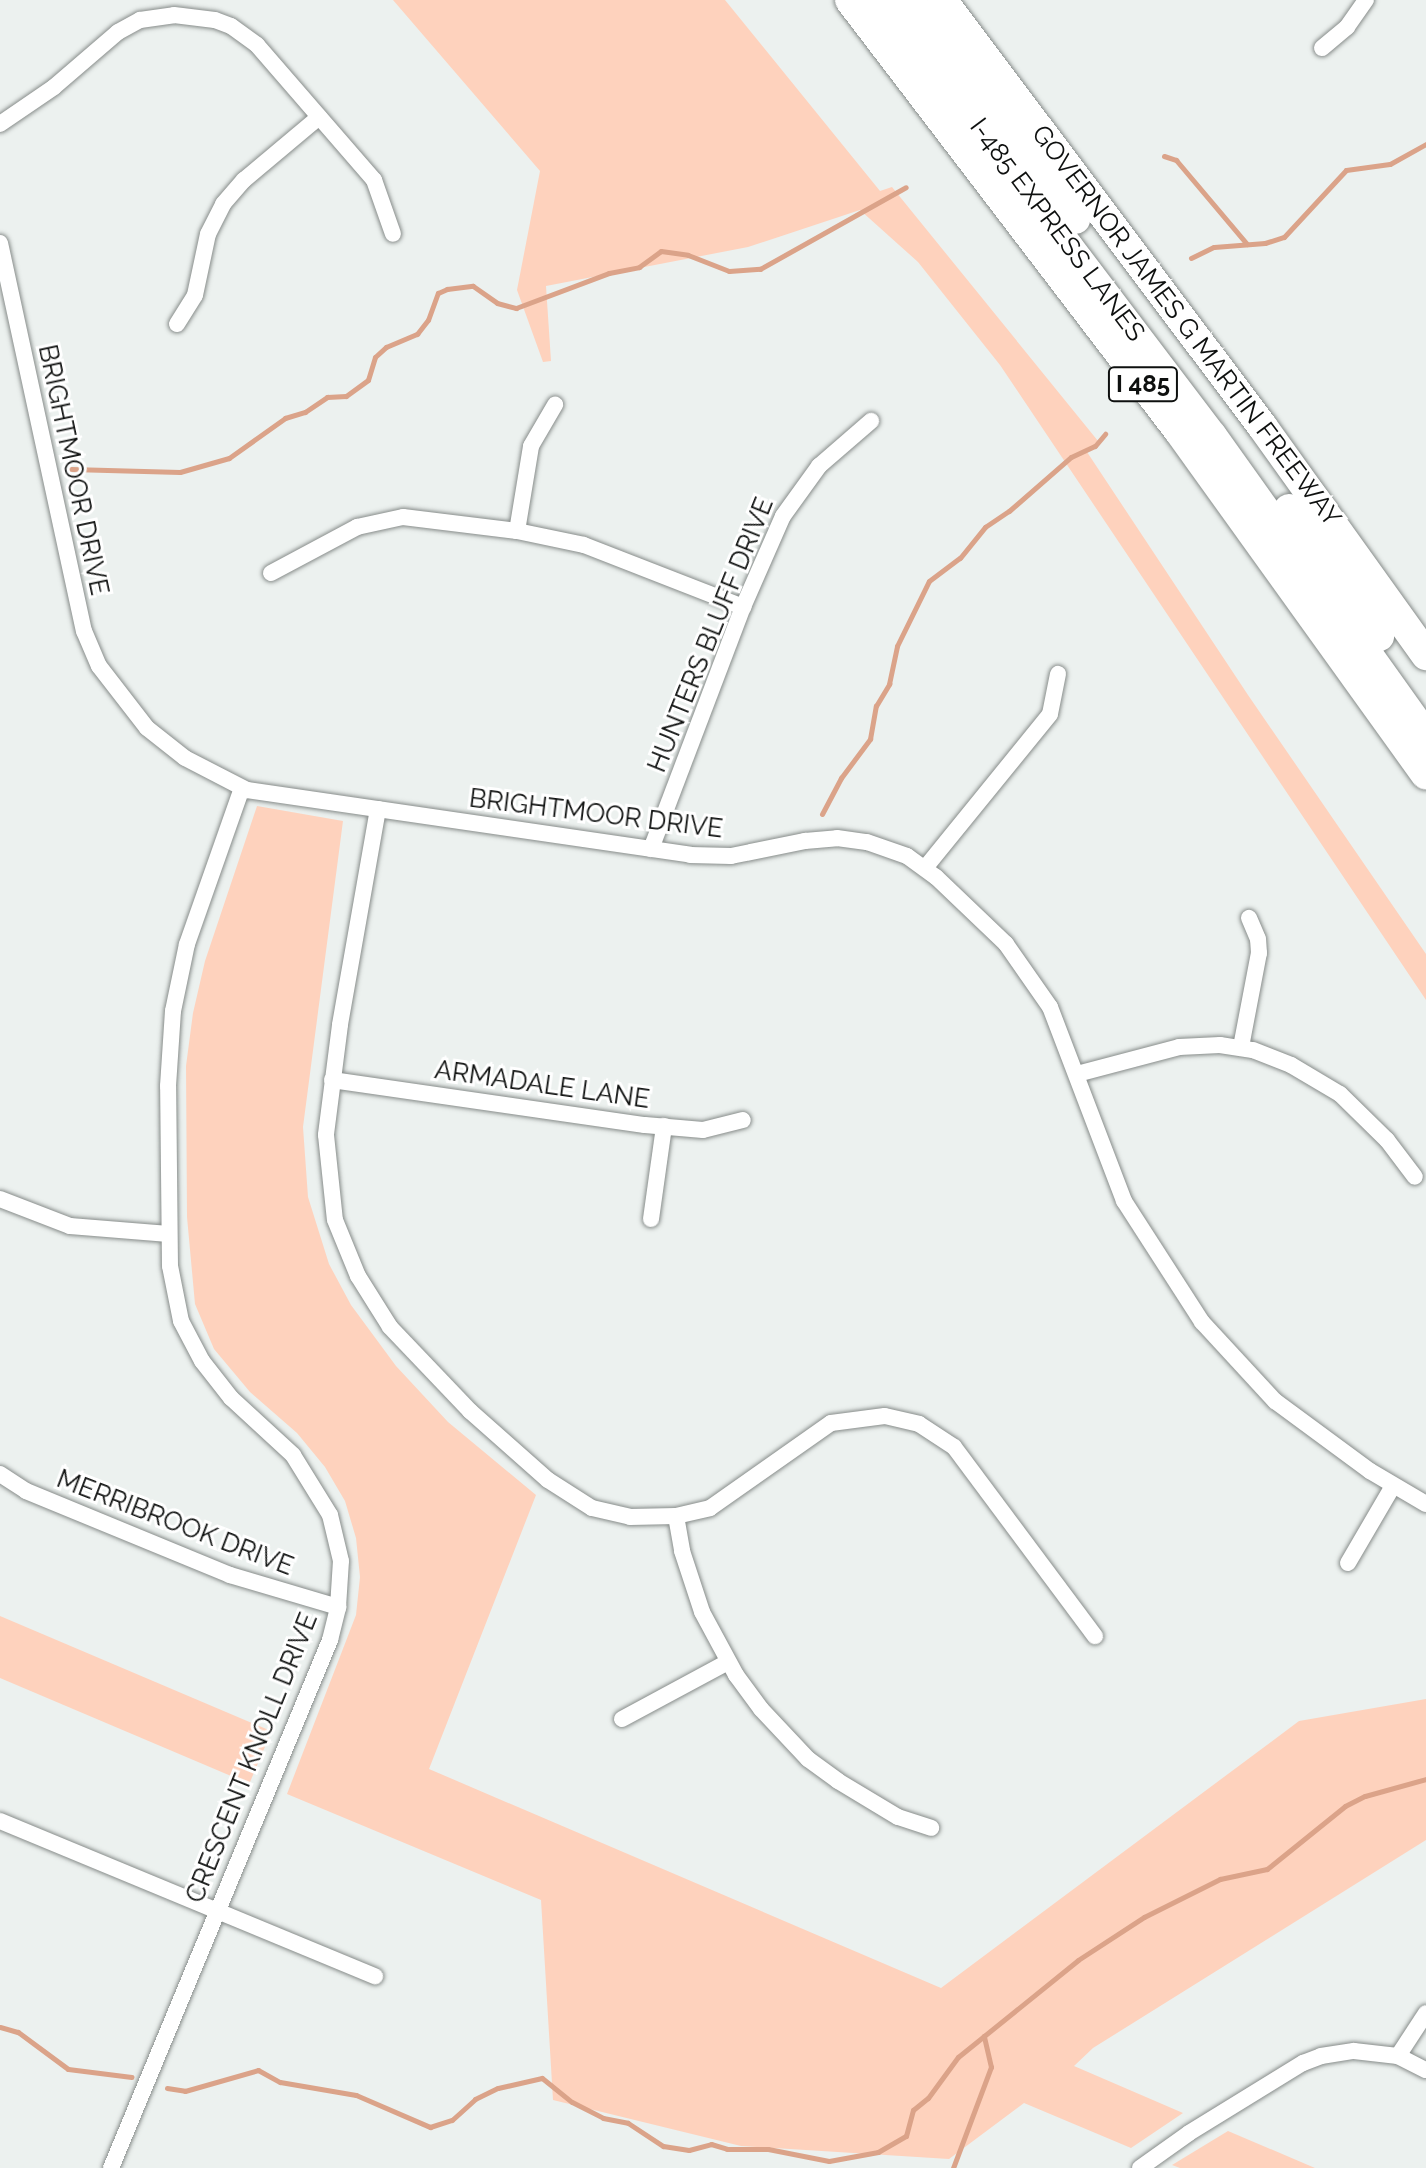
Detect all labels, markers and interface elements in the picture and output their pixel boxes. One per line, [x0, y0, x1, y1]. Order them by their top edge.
street label: I-485 EXPRESS LANES [963, 112, 1151, 348]
street label: GOVERNOR JAMES G MARTIN FREEWAY [1025, 119, 1347, 533]
street label: BRIGHTMOOR DRIVE [31, 342, 115, 598]
road number: I 485 [1107, 364, 1179, 404]
street label: HUNTERS BLUFF DRIVE [641, 493, 781, 777]
street label: BRIGHTMOOR DRIVE [467, 783, 725, 845]
street label: ARMADALE LANE [433, 1054, 651, 1116]
street label: MERRIBROOK DRIVE [52, 1463, 298, 1583]
street label: CRESCENT KNOLL DRIVE [179, 1608, 325, 1908]

